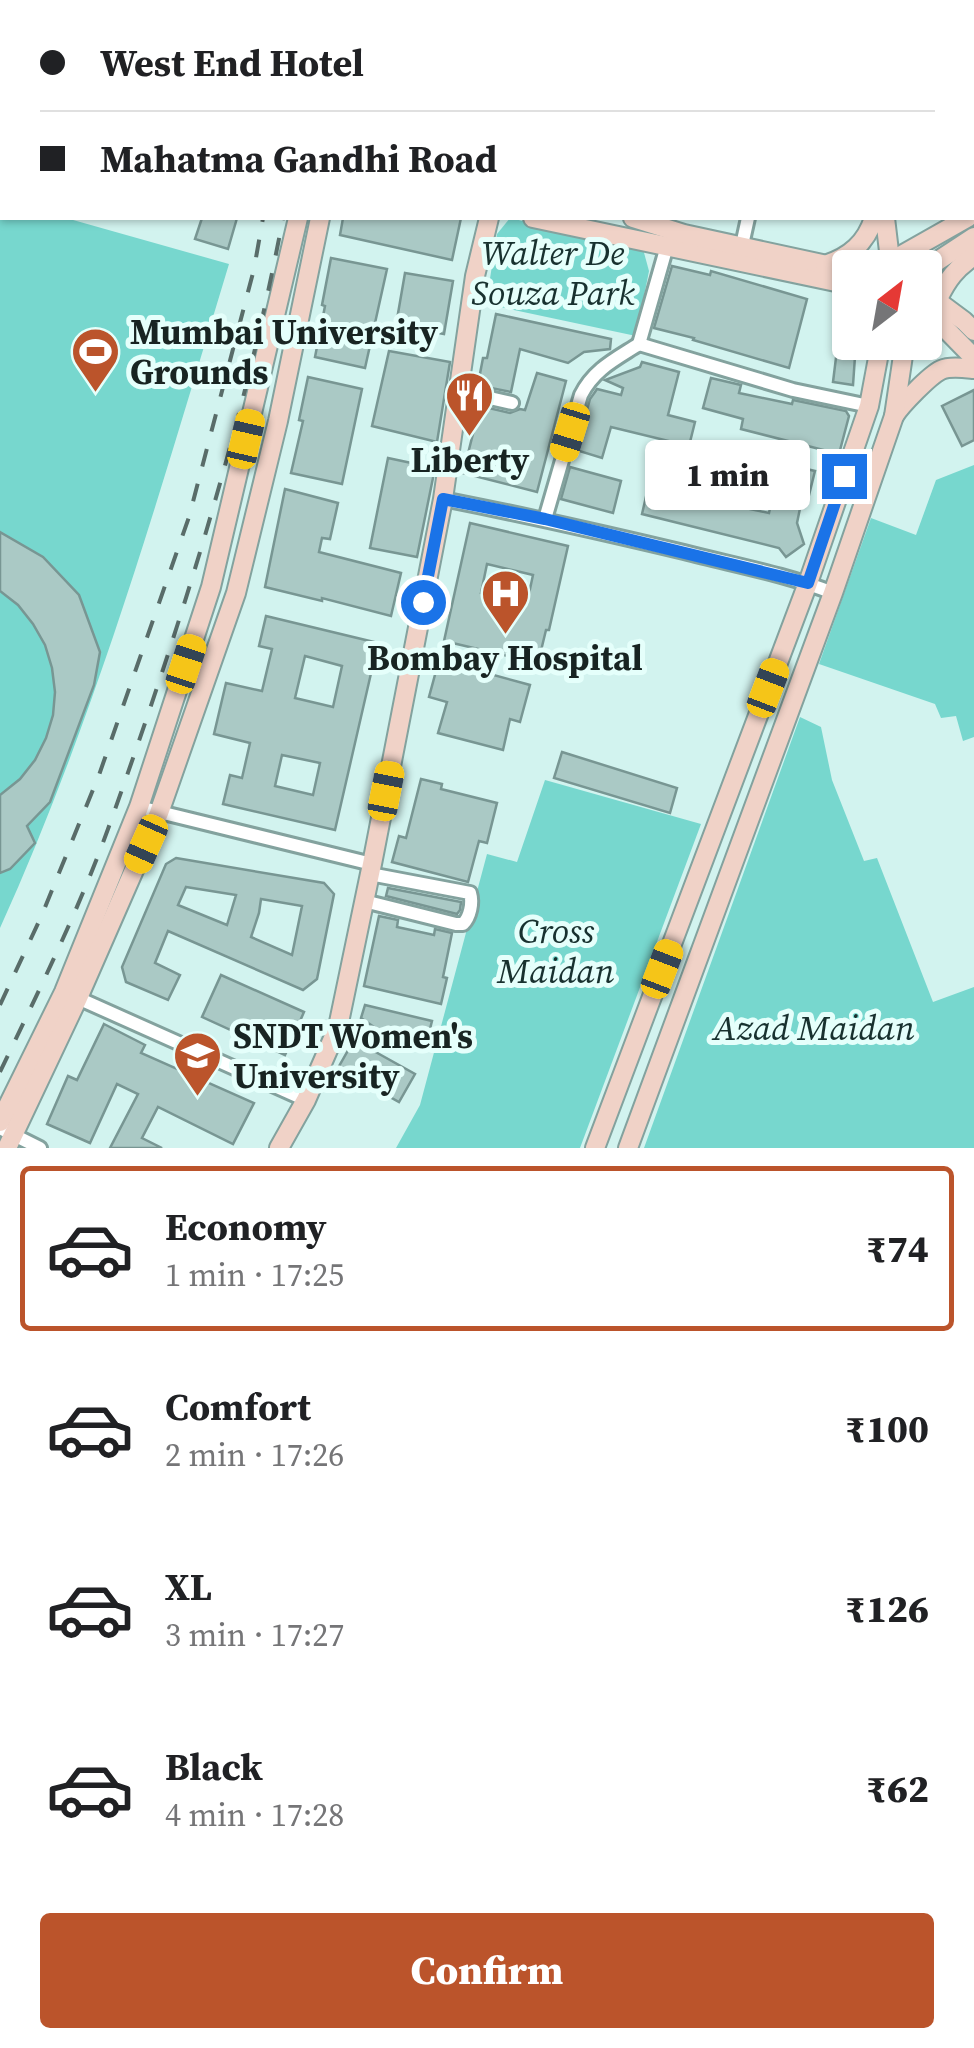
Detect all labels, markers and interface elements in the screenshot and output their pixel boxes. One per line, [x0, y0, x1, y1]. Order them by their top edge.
text: West End Hotel [100, 37, 364, 89]
text: Mahatma Gandhi Road [100, 133, 497, 185]
park label: Walter De Souza Park [471, 229, 635, 317]
north arrow [832, 250, 942, 360]
map controls [832, 250, 942, 360]
place label: Mumbai University Grounds [130, 308, 438, 396]
sports icon: Mumbai University Grounds [69, 326, 121, 394]
restaurant icon: Liberty [444, 370, 496, 438]
car [547, 399, 593, 465]
car [225, 406, 267, 472]
place label: Liberty [410, 436, 530, 484]
callout: 1 min [644, 441, 809, 511]
text: 1 min [686, 453, 769, 497]
route end [822, 454, 867, 499]
hospital icon: Bombay Hospital [479, 568, 531, 636]
route start [401, 580, 446, 625]
car [162, 631, 210, 697]
place label: Bombay Hospital [367, 634, 643, 682]
car [743, 655, 793, 721]
car [366, 759, 406, 823]
car [120, 810, 172, 878]
park label: Cross Maidan [496, 907, 615, 995]
car [637, 936, 687, 1002]
park label: Azad Maidan [711, 1004, 915, 1052]
place label: SNDT Women's University [233, 1012, 473, 1100]
school or university icon: SNDT Women's University [172, 1030, 224, 1098]
text: Economy [165, 1201, 327, 1253]
icon: car [45, 1204, 135, 1294]
text: ₹74 [866, 1223, 929, 1275]
text: 1 min · 17:25 [165, 1253, 344, 1297]
text: Comfort [165, 1381, 311, 1433]
icon: car [45, 1384, 135, 1474]
text: ₹100 [845, 1403, 929, 1455]
text: 2 min · 17:26 [165, 1433, 344, 1477]
text: XL [165, 1561, 212, 1613]
icon: car [45, 1564, 135, 1654]
text: ₹126 [845, 1583, 929, 1635]
text: 3 min · 17:27 [165, 1613, 344, 1657]
text: Black [165, 1741, 263, 1793]
icon: car [45, 1744, 135, 1834]
text: ₹62 [866, 1763, 929, 1815]
text: 4 min · 17:28 [165, 1793, 344, 1837]
button: Confirm [40, 1913, 934, 2028]

